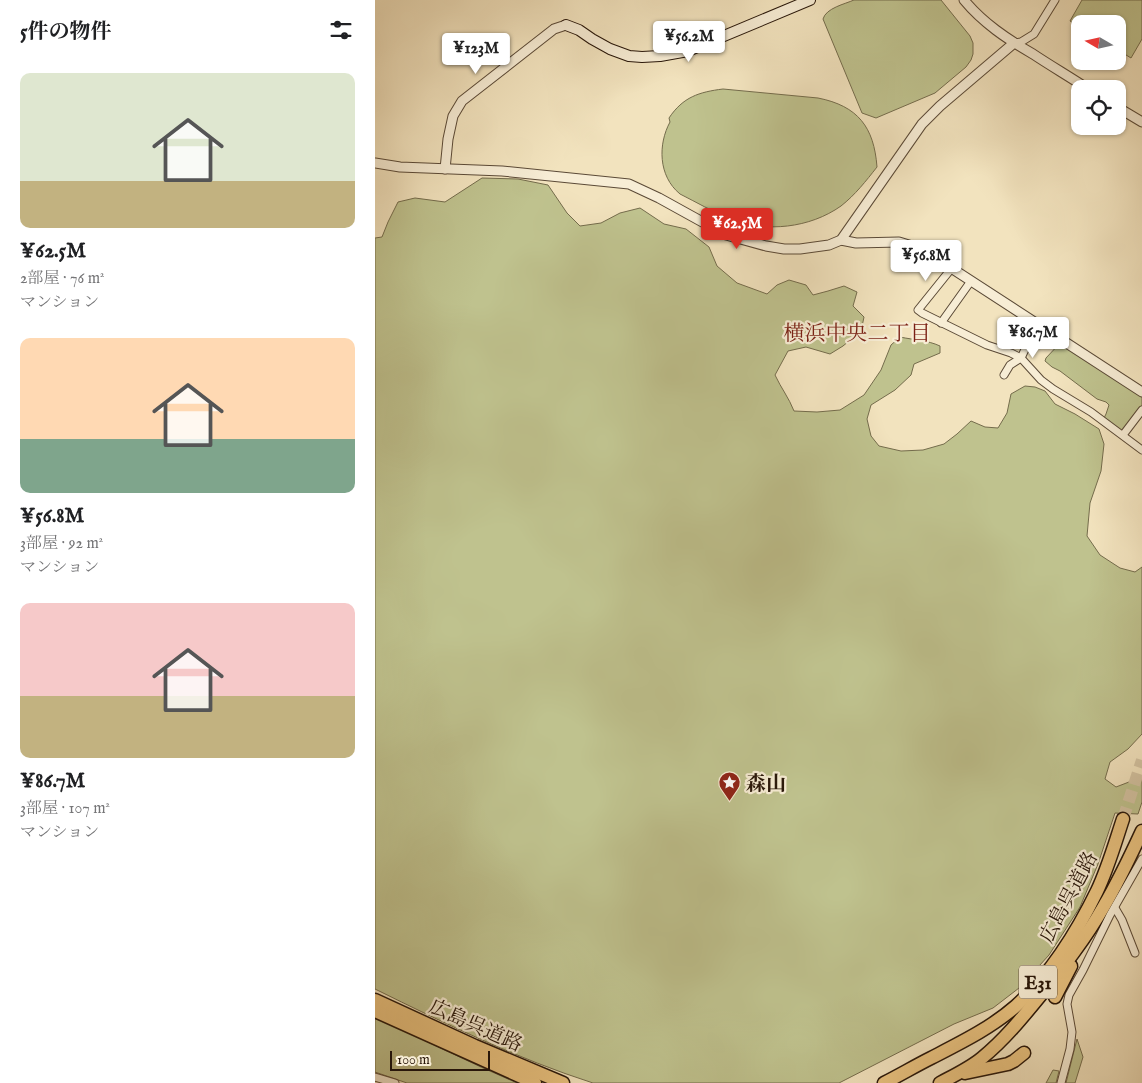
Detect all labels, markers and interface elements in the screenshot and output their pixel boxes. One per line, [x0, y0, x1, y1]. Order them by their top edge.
north arrow [1071, 15, 1126, 70]
map controls [1071, 15, 1126, 135]
icon: filters [327, 16, 355, 44]
text: 5件の物件 [20, 19, 112, 46]
pin: ¥56.2M [648, 20, 730, 63]
text: ¥56.2M [664, 27, 714, 47]
pin: ¥123M [441, 32, 511, 75]
text: ¥123M [453, 39, 499, 59]
button: locate [1071, 80, 1126, 135]
icon: home [143, 105, 233, 195]
pin: ¥62.5M [696, 208, 778, 250]
text: ¥62.5M [712, 214, 762, 234]
text: ¥62.5M [20, 238, 86, 265]
pin: ¥56.8M [885, 240, 967, 282]
text: ¥56.8M [902, 246, 950, 266]
text: 2部屋 · 76 m² [20, 269, 105, 289]
text: マンション [20, 293, 99, 313]
pin: ¥86.7M [992, 316, 1074, 359]
district label: 横浜中央二丁目 [784, 321, 931, 348]
text: ¥86.7M [1008, 323, 1058, 343]
icon: home [143, 370, 233, 460]
text: ¥56.8M [20, 503, 84, 530]
text: 3部屋 · 92 m² [20, 534, 103, 554]
text: マンション [20, 558, 99, 578]
icon: home [143, 635, 233, 725]
text: ¥86.7M [20, 768, 85, 795]
place icon: 森山 [718, 771, 742, 802]
place label: 森山 [746, 772, 786, 797]
text: 3部屋 · 107 m² [20, 799, 110, 819]
text: マンション [20, 823, 99, 843]
street label: 広島呉道路 [1035, 848, 1104, 948]
road number: E31 [1019, 966, 1057, 999]
street label: 広島呉道路 [425, 995, 526, 1058]
scale bar [390, 1048, 490, 1071]
text: 100 m [397, 1051, 430, 1069]

